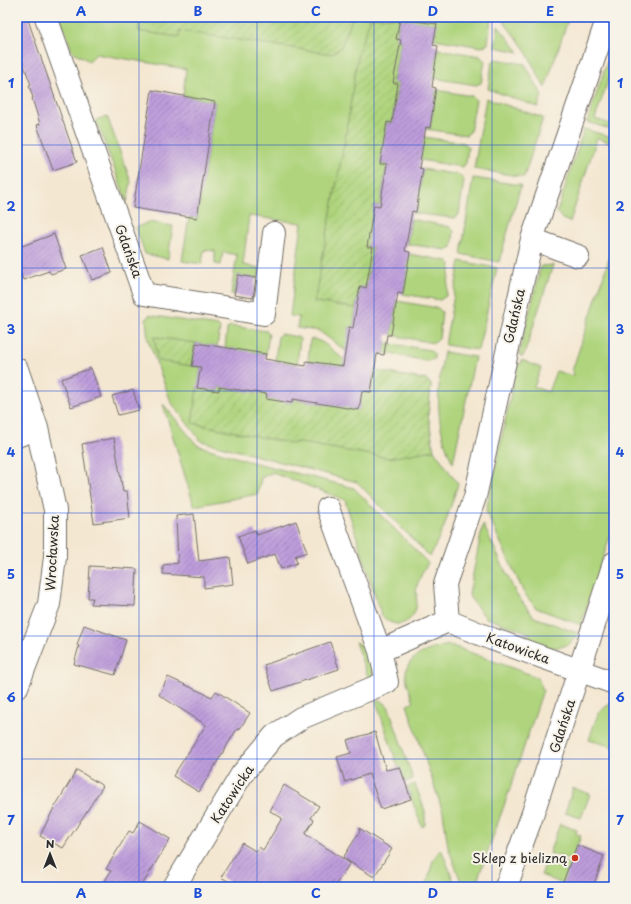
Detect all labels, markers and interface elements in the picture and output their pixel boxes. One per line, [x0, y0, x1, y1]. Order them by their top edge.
text: A [76, 1, 86, 20]
text: B [194, 1, 203, 20]
text: C [311, 1, 321, 20]
text: D [428, 1, 438, 20]
text: E [546, 1, 554, 20]
text: 1 [8, 73, 14, 92]
text: 1 [617, 73, 623, 92]
text: 2 [6, 196, 16, 215]
text: 2 [615, 196, 625, 215]
street label: Gdańska [111, 221, 148, 281]
street label: Gdańska [498, 286, 529, 345]
text: 3 [7, 319, 16, 338]
text: 3 [616, 319, 625, 338]
text: 4 [7, 442, 16, 461]
text: 4 [616, 442, 625, 461]
street label: Wrocławska [40, 514, 63, 591]
text: 5 [7, 564, 15, 583]
text: 5 [616, 564, 624, 583]
street label: Katowicka [484, 627, 553, 668]
text: 6 [6, 687, 16, 706]
text: 6 [615, 687, 625, 706]
street label: Gdańska [544, 695, 579, 755]
street label: Katowicka [206, 760, 258, 827]
text: 7 [7, 810, 15, 829]
text: 7 [616, 810, 624, 829]
north arrow [30, 834, 70, 874]
text: N [46, 835, 55, 852]
place label: Sklep z bielizną [472, 848, 568, 867]
marker: Sklep z bielizną [570, 853, 580, 863]
text: A [76, 883, 86, 902]
text: B [194, 883, 203, 902]
text: C [311, 883, 321, 902]
text: D [428, 883, 438, 902]
text: E [546, 883, 554, 902]

